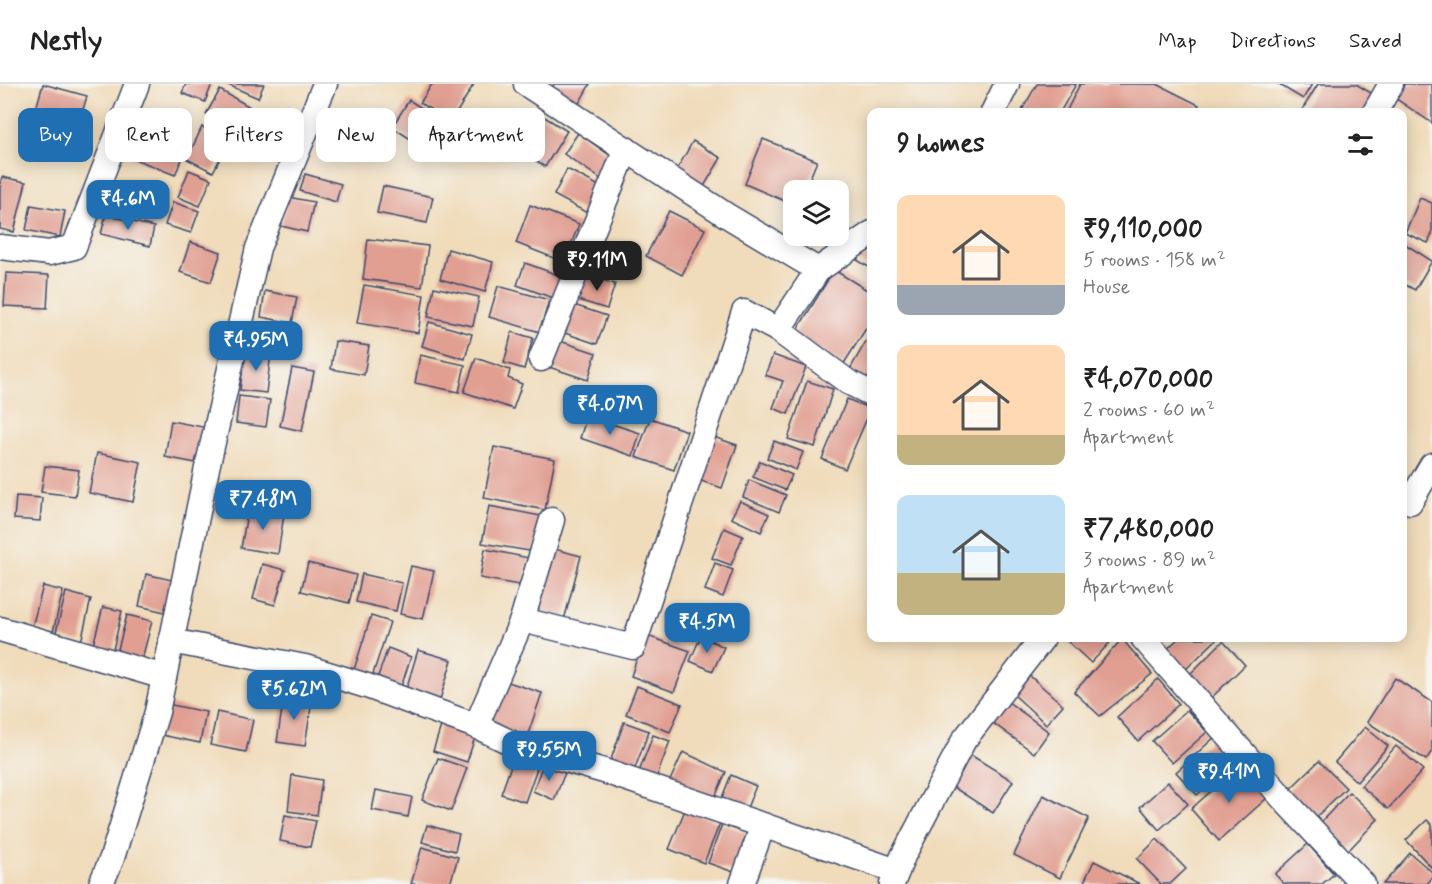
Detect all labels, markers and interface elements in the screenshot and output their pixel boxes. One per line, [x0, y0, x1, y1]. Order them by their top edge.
text: Nestly [30, 23, 102, 60]
text: Map [1158, 27, 1197, 55]
text: Directions [1230, 27, 1316, 55]
text: Saved [1349, 27, 1402, 55]
chip: Buy [18, 108, 93, 162]
chip: Rent [105, 108, 192, 162]
chip: Filters [204, 108, 304, 162]
chip: New [316, 108, 396, 162]
chip: Apartment [408, 108, 545, 162]
text: 9 homes [897, 127, 985, 161]
icon: filters [1344, 128, 1377, 161]
pin: ₹4.6M [86, 180, 170, 231]
map controls [783, 180, 849, 246]
button: layers [783, 180, 849, 246]
text: ₹4.6M [100, 186, 156, 213]
text: ₹9,110,000 [1083, 213, 1203, 247]
icon: home [945, 219, 1017, 291]
pin: ₹9.11M [548, 241, 646, 292]
text: ₹9.11M [567, 247, 627, 274]
text: 5 rooms · 158 m² [1083, 247, 1226, 274]
text: House [1083, 274, 1130, 301]
pin: ₹4.95M [207, 321, 305, 372]
text: ₹4.95M [223, 327, 289, 354]
text: ₹4,070,000 [1083, 363, 1213, 397]
icon: home [945, 369, 1017, 441]
pin: ₹4.07M [561, 385, 659, 436]
text: ₹4.07M [577, 391, 643, 418]
text: 2 rooms · 60 m² [1083, 397, 1215, 424]
text: Apartment [1083, 424, 1174, 451]
pin: ₹7.48M [214, 480, 312, 531]
text: ₹7.48M [229, 486, 297, 513]
text: ₹7,480,000 [1083, 513, 1214, 547]
icon: home [945, 519, 1017, 591]
text: 3 rooms · 89 m² [1083, 547, 1216, 574]
text: Apartment [1083, 574, 1174, 601]
pin: ₹4.5M [665, 603, 749, 654]
text: ₹4.5M [679, 609, 735, 636]
pin: ₹5.62M [245, 670, 343, 721]
text: ₹5.62M [261, 676, 327, 703]
pin: ₹9.55M [500, 731, 598, 782]
text: ₹9.55M [516, 737, 582, 764]
pin: ₹9.41M [1180, 753, 1278, 804]
text: ₹9.41M [1197, 759, 1261, 786]

